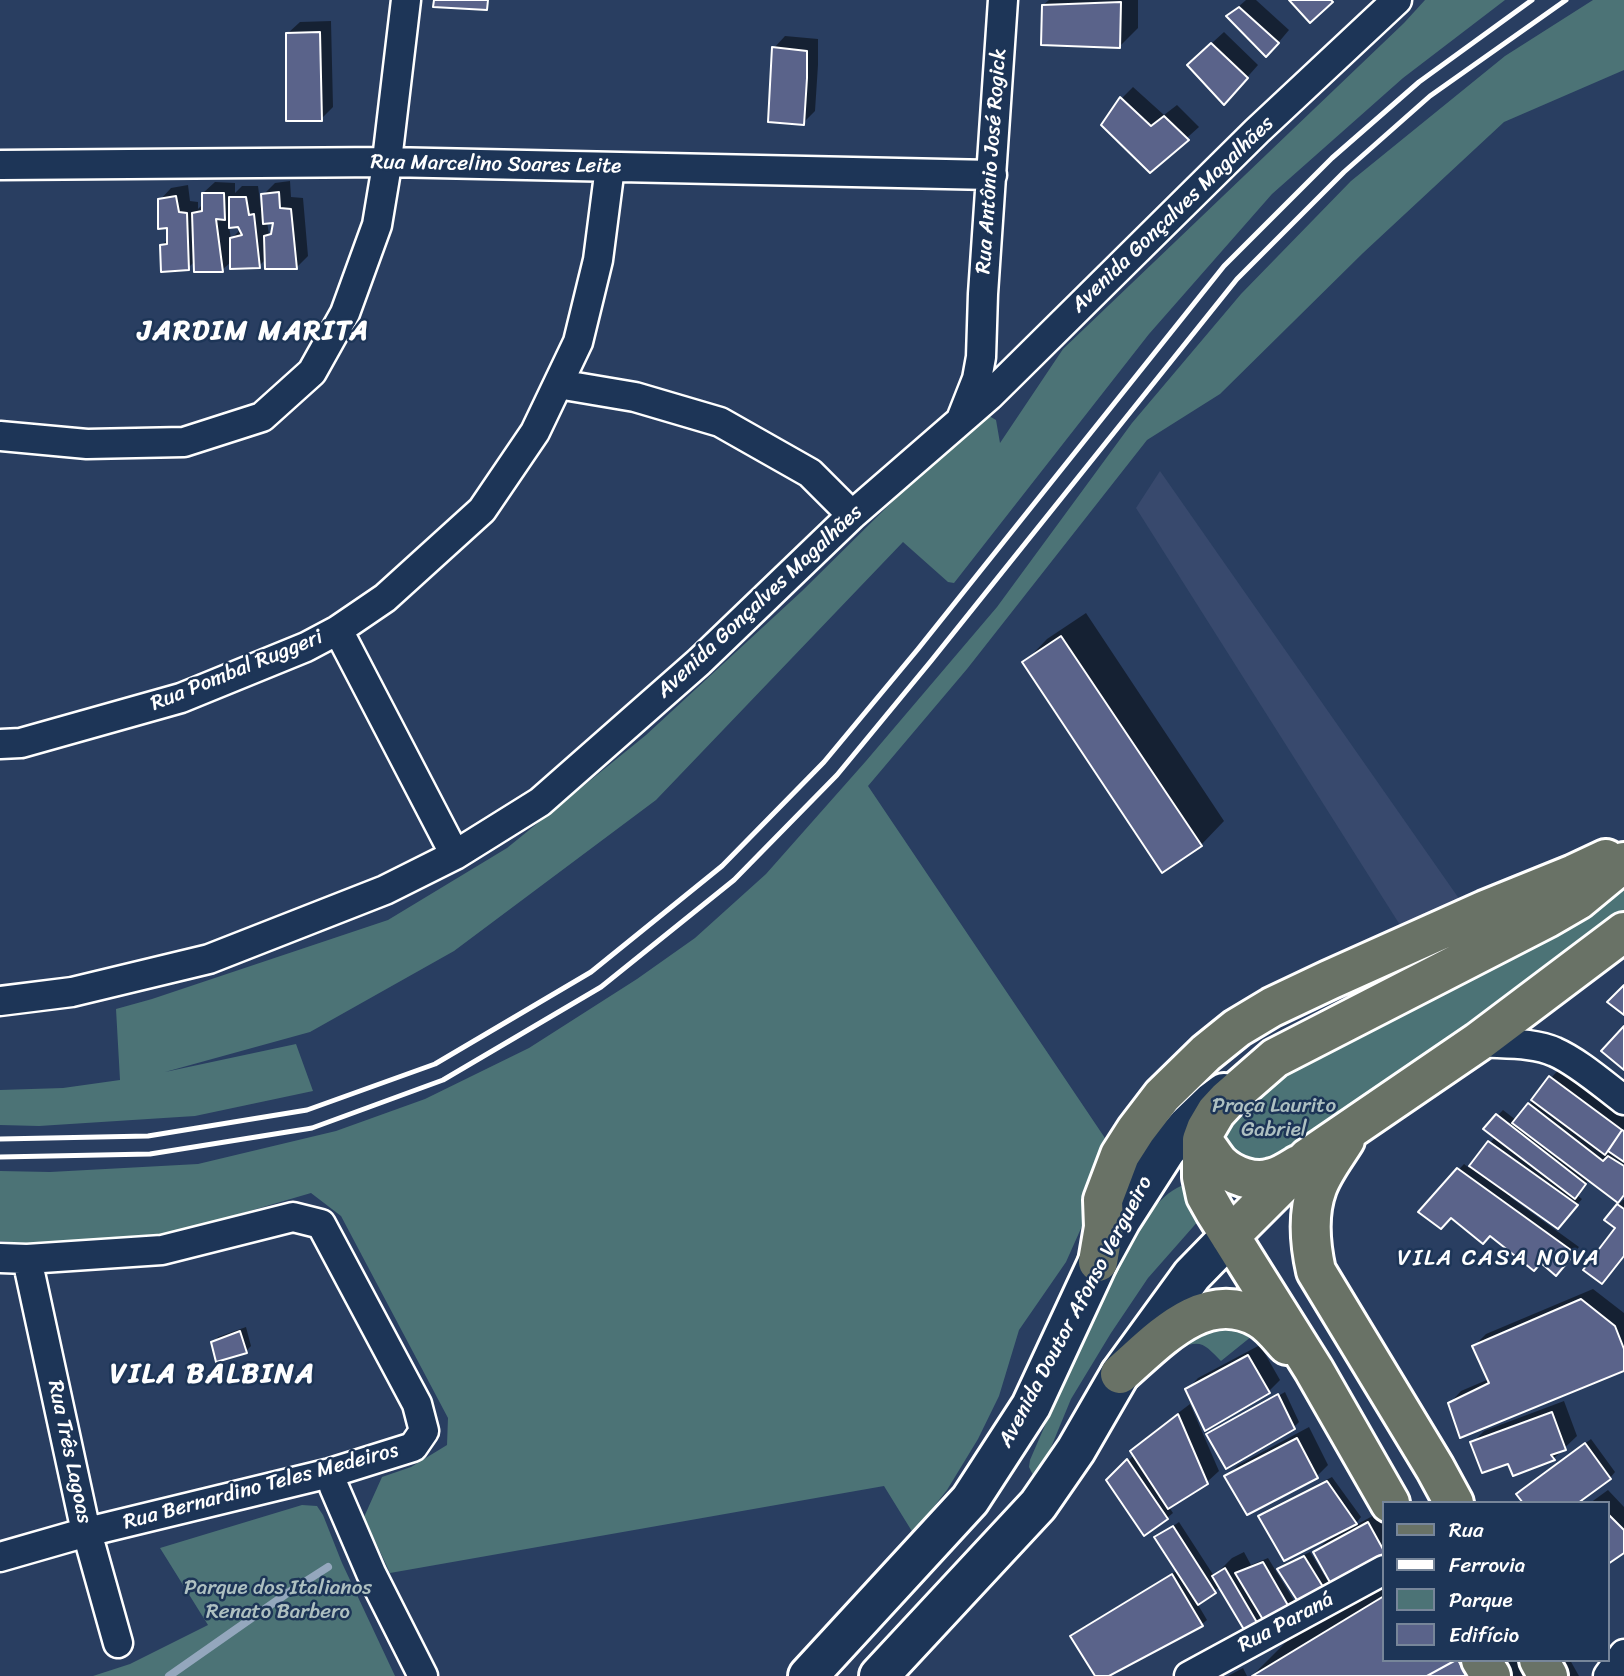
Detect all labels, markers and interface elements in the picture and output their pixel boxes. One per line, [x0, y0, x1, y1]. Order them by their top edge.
street label: Rua Antônio José Rogick [972, 47, 1012, 275]
street label: Avenida Gonçalves Magalhães [1067, 112, 1279, 318]
street label: Rua Marcelino Soares Leite [370, 150, 622, 180]
district label: JARDIM MARITA [143, 315, 365, 349]
street label: Avenida Gonçalves Magalhães [652, 500, 868, 704]
street label: Rua Pombal Ruggeri [147, 625, 327, 717]
park label: Praça Laurito Gabriel [1212, 1094, 1336, 1144]
street label: Avenida Doutor Afonso Vergueiro [994, 1172, 1158, 1452]
district label: VILA CASA NOVA [1397, 1245, 1601, 1273]
district label: VILA BALBINA [113, 1358, 313, 1392]
street label: Rua Três Lagoas [41, 1378, 97, 1526]
street label: Rua Bernardino Teles Medeiros [121, 1438, 401, 1536]
legend [1382, 1501, 1610, 1662]
text: Rua [1449, 1511, 1484, 1549]
text: Ferrovia [1449, 1546, 1525, 1584]
park label: Parque dos Italianos Renato Barbero [184, 1576, 372, 1626]
text: Parque [1449, 1581, 1513, 1619]
street label: Rua Paraná [1234, 1587, 1338, 1659]
text: Edifício [1449, 1616, 1519, 1654]

